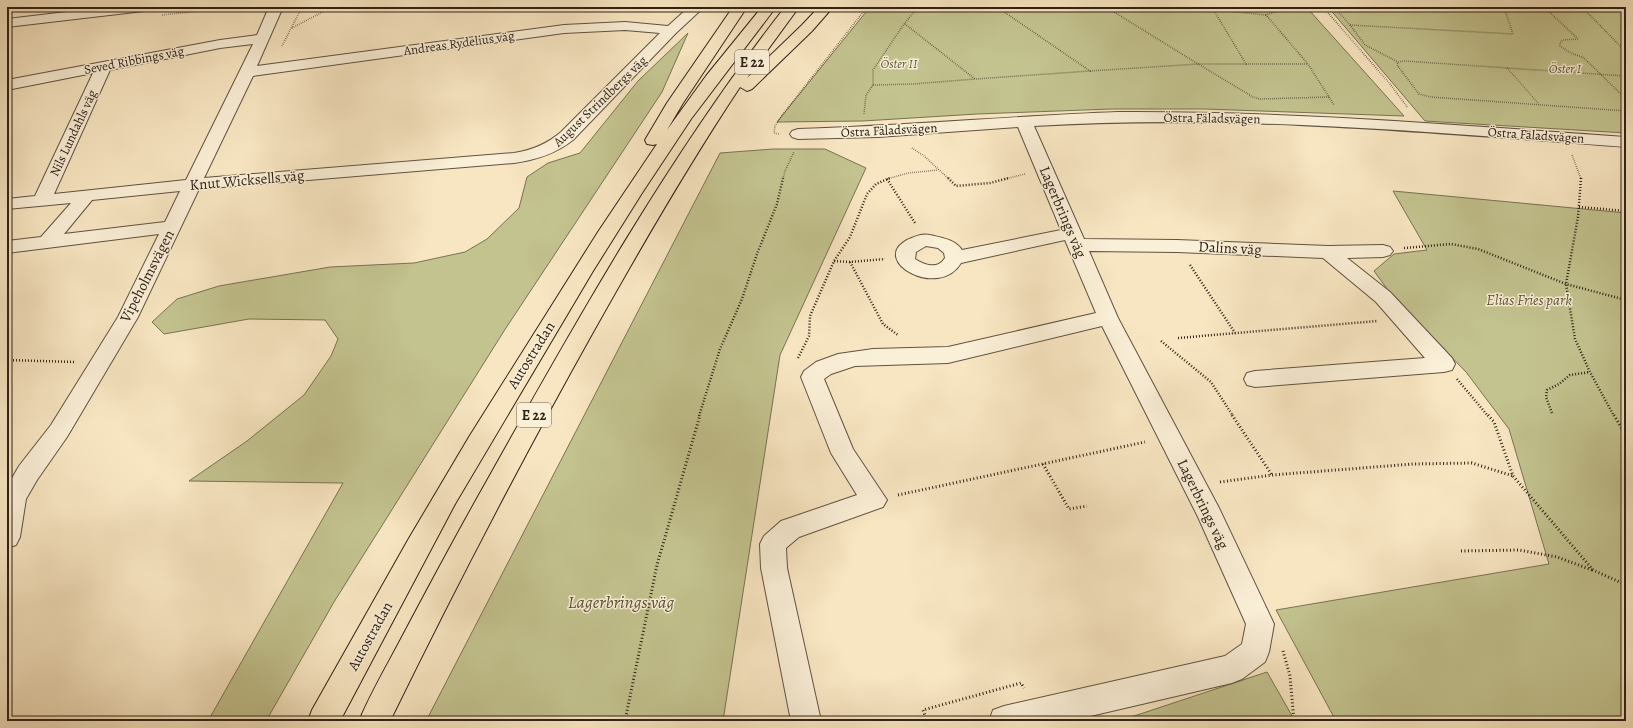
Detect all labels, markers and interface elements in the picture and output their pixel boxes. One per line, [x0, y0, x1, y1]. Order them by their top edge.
street label: Andreas Rydelius väg [401, 27, 516, 59]
street label: Seved Ribbings väg [83, 42, 186, 78]
road number: E 22 [735, 50, 769, 74]
street label: August Strindbergs väg [549, 52, 651, 151]
park label: Öster II [881, 55, 918, 72]
park label: Öster I [1549, 60, 1582, 77]
street label: Nils Lundahls väg [45, 87, 101, 179]
street label: Östra Fäladsvägen [1164, 109, 1260, 127]
street label: Östra Fäladsvägen [840, 119, 938, 141]
street label: Östra Fäladsvägen [1487, 123, 1585, 147]
street label: Lagerbrings väg [1035, 163, 1092, 261]
street label: Knut Wicksells väg [189, 165, 306, 195]
street label: Vipeholmsvägen [115, 226, 179, 326]
street label: Dalins väg [1198, 236, 1263, 260]
park label: Elias Fries park [1486, 290, 1572, 310]
street label: Autostradan [502, 318, 560, 393]
road number: E 22 [517, 403, 551, 427]
street label: Lagerbrings väg [1173, 456, 1234, 553]
park label: Lagerbrings väg [568, 590, 674, 614]
street label: Autostradan [342, 598, 397, 675]

